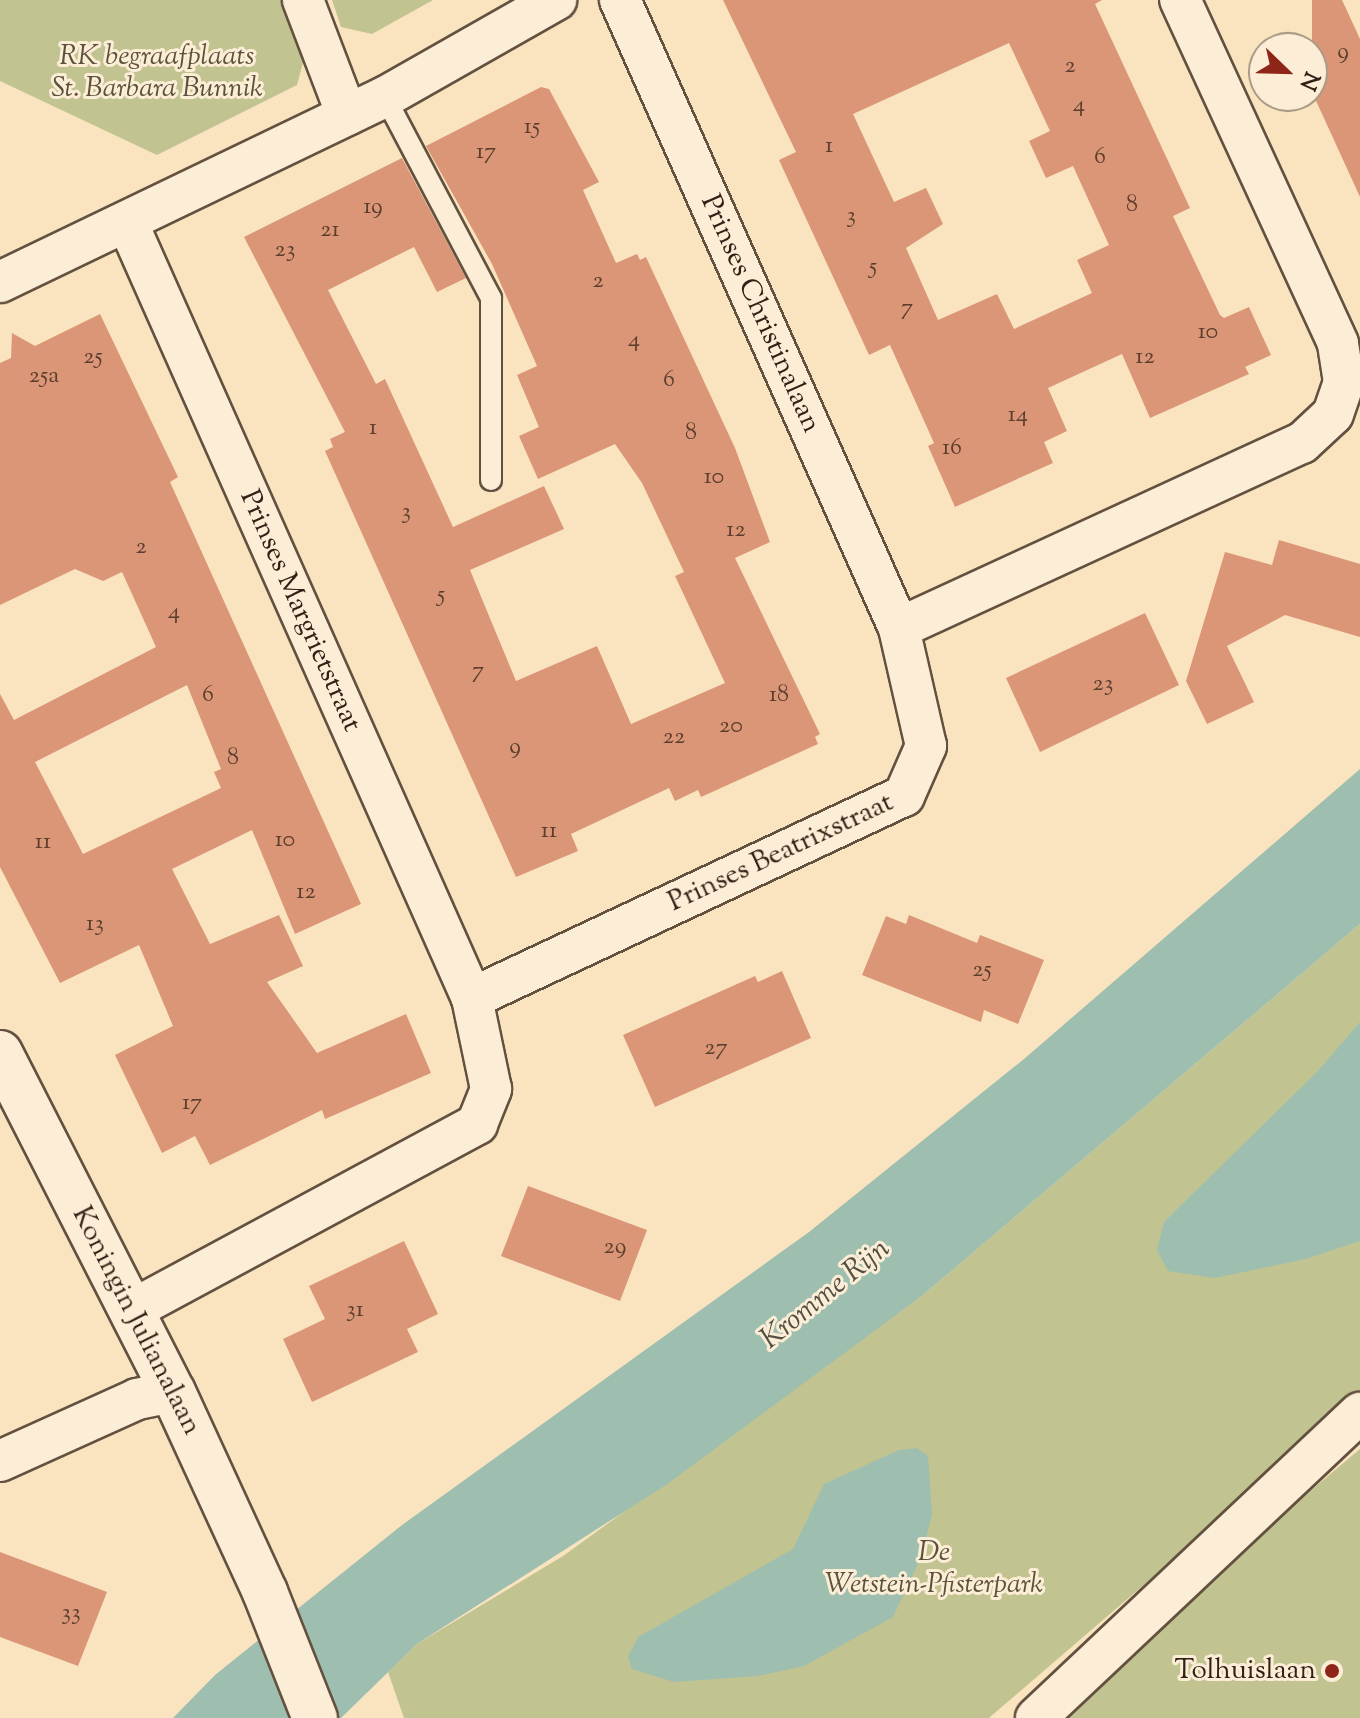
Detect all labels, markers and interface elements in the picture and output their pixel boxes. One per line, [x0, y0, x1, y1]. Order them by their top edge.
north arrow [1248, 32, 1328, 112]
house number: 9 [1337, 39, 1349, 67]
park label: RK begraafplaats St. Barbara Bunnik [51, 40, 263, 106]
house number: 2 [1064, 53, 1076, 81]
text: N [1290, 66, 1326, 95]
house number: 4 [1073, 92, 1085, 120]
house number: 15 [524, 114, 540, 142]
house number: 1 [825, 133, 833, 161]
house number: 17 [476, 139, 496, 167]
house number: 6 [1094, 144, 1106, 172]
street label: Prinses Christinalaan [692, 190, 828, 438]
house number: 8 [1126, 192, 1138, 220]
house number: 19 [363, 194, 383, 222]
house number: 3 [846, 203, 856, 231]
house number: 21 [320, 217, 340, 245]
house number: 23 [275, 237, 295, 265]
house number: 5 [869, 254, 877, 282]
house number: 2 [592, 268, 604, 296]
house number: 7 [901, 295, 913, 323]
house number: 10 [1198, 319, 1218, 347]
house number: 4 [628, 327, 640, 355]
house number: 25 [83, 344, 103, 372]
house number: 12 [1135, 344, 1155, 372]
house number: 25a [29, 363, 59, 391]
house number: 6 [663, 367, 675, 395]
house number: 14 [1008, 402, 1028, 430]
house number: 1 [369, 415, 377, 443]
house number: 8 [685, 420, 697, 448]
house number: 16 [942, 435, 962, 463]
house number: 10 [704, 464, 724, 492]
street label: Prinses Margrietstraat [232, 485, 368, 737]
house number: 3 [401, 499, 411, 527]
house number: 12 [726, 517, 746, 545]
house number: 2 [135, 534, 147, 562]
house number: 5 [437, 582, 445, 610]
house number: 4 [168, 599, 180, 627]
house number: 7 [472, 658, 484, 686]
house number: 23 [1093, 671, 1113, 699]
house number: 6 [202, 682, 214, 710]
house number: 18 [769, 682, 789, 710]
house number: 20 [719, 713, 743, 741]
house number: 22 [663, 724, 685, 752]
house number: 9 [509, 734, 521, 762]
house number: 8 [227, 745, 239, 773]
street label: Prinses Beatrixstraat [663, 786, 899, 920]
house number: 11 [541, 818, 557, 846]
house number: 10 [275, 827, 295, 855]
house number: 11 [35, 829, 51, 857]
house number: 12 [296, 879, 316, 907]
house number: 13 [86, 911, 104, 939]
house number: 25 [972, 957, 992, 985]
house number: 27 [704, 1035, 728, 1063]
house number: 17 [182, 1090, 202, 1118]
street label: Koningin Julianalaan [64, 1201, 208, 1441]
water label: Kromme Rijn [754, 1232, 898, 1358]
house number: 29 [604, 1234, 626, 1262]
house number: 31 [346, 1297, 364, 1325]
park label: De Wetstein-Pfisterpark [825, 1536, 1043, 1602]
house number: 33 [61, 1600, 81, 1628]
place label: Tolhuislaan [1174, 1654, 1316, 1688]
marker: Tolhuislaan [1323, 1662, 1341, 1680]

